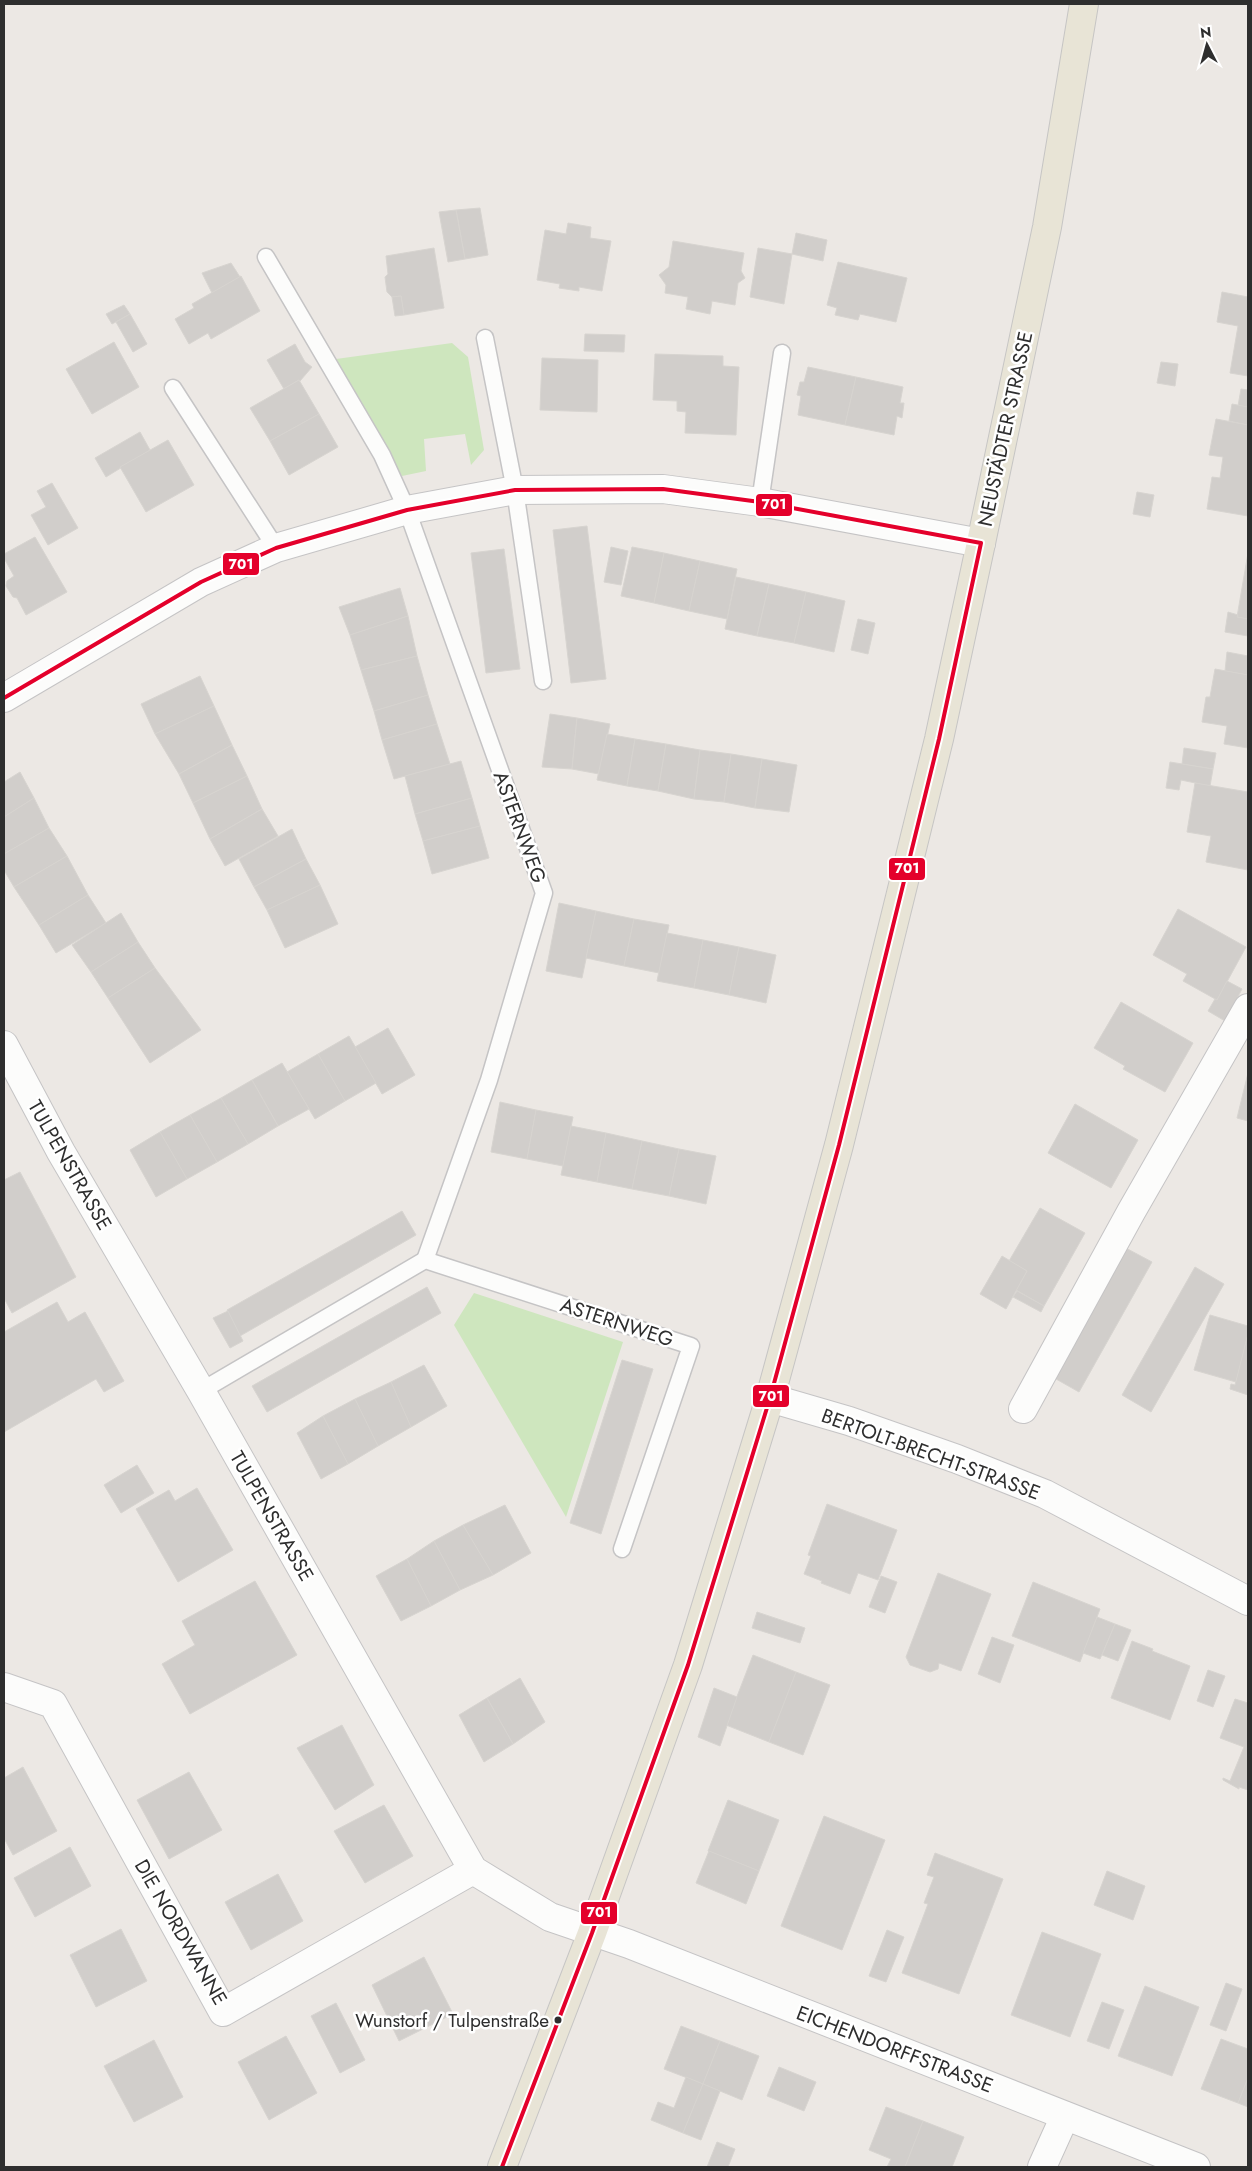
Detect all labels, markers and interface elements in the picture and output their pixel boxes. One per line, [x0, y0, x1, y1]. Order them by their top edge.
north arrow [1182, 20, 1232, 70]
text: N [1199, 22, 1212, 43]
street label: NEUSTÄDTER STRASSE [971, 329, 1040, 529]
line badge: 701 [755, 493, 793, 517]
text: 701 [762, 494, 786, 514]
line badge: 701 [222, 552, 260, 576]
text: 701 [229, 554, 253, 574]
street label: ASTERNWEG [486, 767, 553, 887]
line badge: 701 [888, 857, 926, 881]
text: 701 [895, 858, 919, 878]
street label: TULPENSTRASSE [21, 1095, 119, 1236]
street label: ASTERNWEG [557, 1291, 677, 1354]
line badge: 701 [752, 1384, 790, 1408]
text: 701 [759, 1386, 783, 1406]
street label: BERTOLT-BRECHT-STRASSE [817, 1401, 1044, 1508]
street label: TULPENSTRASSE [223, 1446, 321, 1587]
street label: DIE NORDWANNE [127, 1854, 234, 2011]
line badge: 701 [580, 1901, 618, 1925]
text: 701 [587, 1902, 611, 1922]
street label: EICHENDORFFSTRASSE [792, 1999, 997, 2100]
place label: Wunstorf / Tulpenstraße [355, 2007, 549, 2034]
marker: Wunstorf / Tulpenstraße [553, 2015, 563, 2025]

